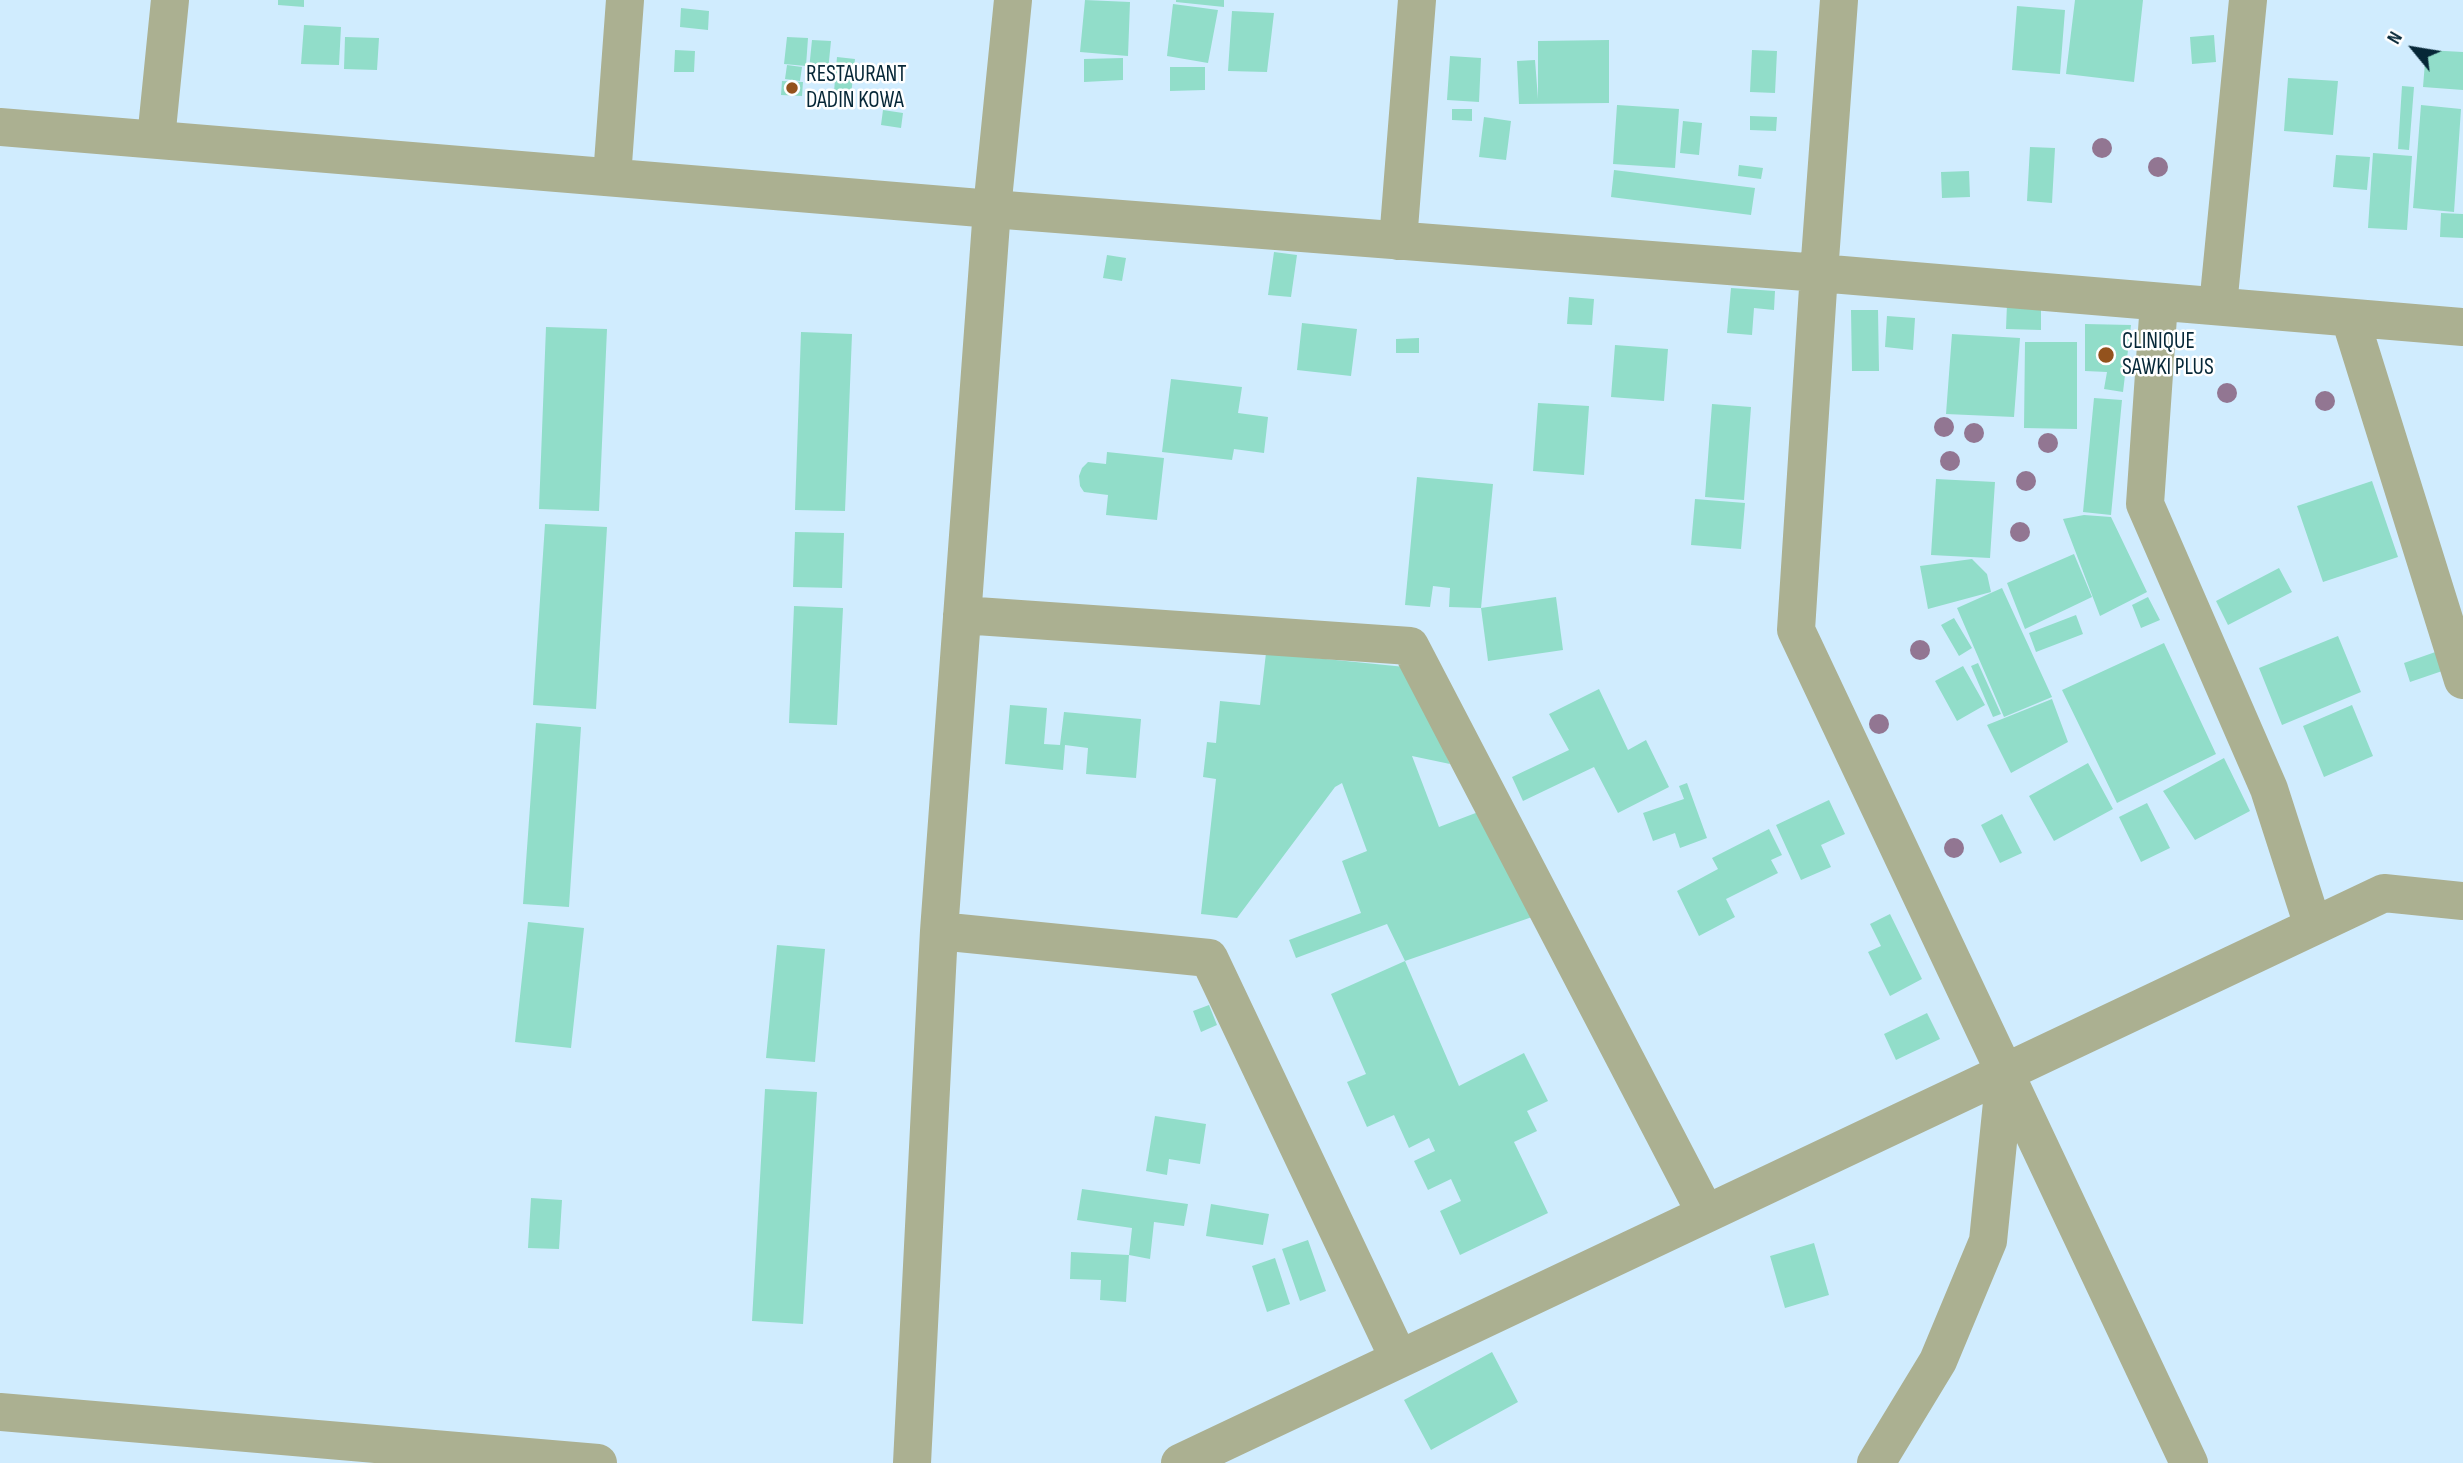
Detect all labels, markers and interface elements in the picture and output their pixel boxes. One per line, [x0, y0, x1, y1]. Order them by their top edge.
north arrow [2379, 14, 2449, 84]
text: N [2383, 28, 2408, 48]
place label: RESTAURANT DADIN KOWA [806, 61, 907, 115]
marker: RESTAURANT DADIN KOWA [784, 80, 800, 96]
place label: CLINIQUE SAWKI PLUS [2122, 328, 2214, 382]
marker: CLINIQUE SAWKI PLUS [2096, 345, 2116, 365]

